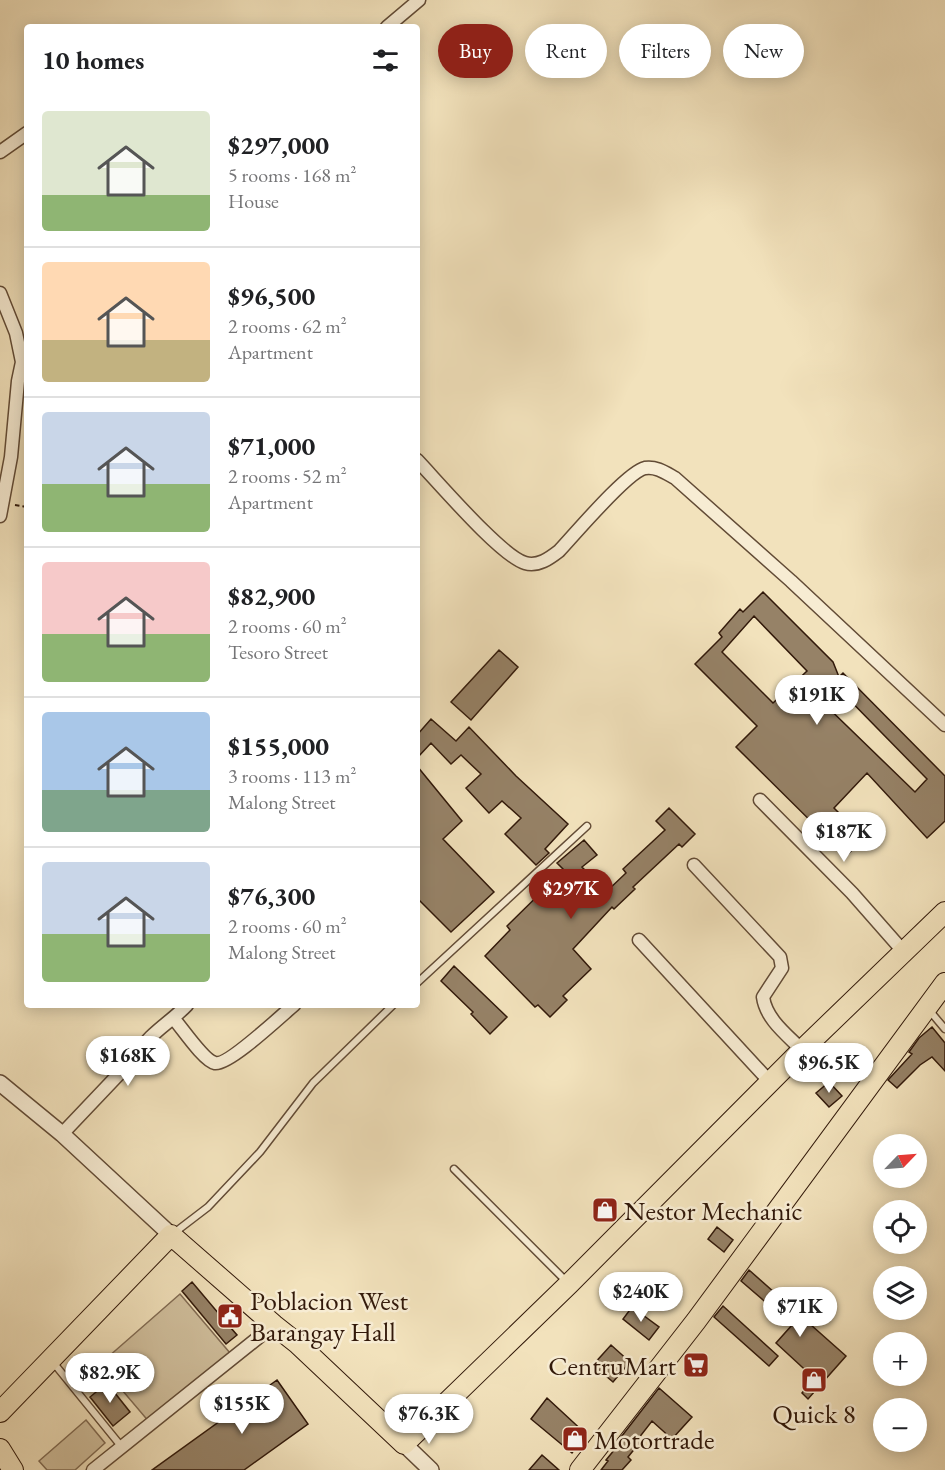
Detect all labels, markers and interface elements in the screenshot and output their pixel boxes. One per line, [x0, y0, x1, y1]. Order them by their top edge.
chip: Buy [438, 24, 513, 78]
chip: Rent [525, 24, 607, 78]
chip: Filters [619, 24, 711, 78]
chip: New [723, 24, 804, 78]
text: 10 homes [42, 43, 144, 77]
icon: filters [369, 44, 402, 77]
text: $297,000 [228, 128, 329, 162]
icon: home [90, 135, 162, 207]
text: 5 rooms · 168 m² [228, 162, 356, 188]
text: House [228, 188, 279, 214]
text: $96,500 [228, 279, 315, 313]
icon: home [90, 286, 162, 358]
text: 2 rooms · 62 m² [228, 313, 347, 339]
text: Apartment [228, 339, 313, 365]
text: $71,000 [228, 429, 315, 463]
icon: home [90, 436, 162, 508]
text: 2 rooms · 52 m² [228, 463, 347, 489]
text: Apartment [228, 489, 313, 515]
text: $82,900 [228, 579, 315, 613]
icon: home [90, 586, 162, 658]
text: 2 rooms · 60 m² [228, 613, 347, 639]
text: Tesoro Street [228, 639, 328, 665]
pin: $191K [775, 675, 859, 726]
text: $191K [789, 681, 845, 707]
text: $155,000 [228, 729, 329, 763]
icon: home [90, 736, 162, 808]
text: 3 rooms · 113 m² [228, 763, 356, 789]
text: Malong Street [228, 789, 336, 815]
pin: $187K [802, 812, 886, 863]
text: $187K [816, 818, 872, 844]
pin: $297K [529, 869, 613, 920]
text: $297K [543, 875, 599, 901]
text: $76,300 [228, 879, 315, 913]
icon: home [90, 886, 162, 958]
text: 2 rooms · 60 m² [228, 913, 347, 939]
text: Malong Street [228, 939, 336, 965]
pin: $168K [86, 1036, 170, 1087]
text: $168K [100, 1042, 156, 1068]
pin: $96.5K [780, 1043, 878, 1094]
text: $96.5K [798, 1049, 860, 1075]
north arrow [873, 1134, 927, 1188]
map controls [873, 1134, 927, 1452]
place label: Nestor Mechanic [624, 1193, 802, 1228]
shop icon: Nestor Mechanic [590, 1195, 620, 1225]
button: locate [873, 1200, 927, 1254]
button: layers [873, 1266, 927, 1320]
pin: $240K [599, 1272, 683, 1323]
text: $240K [613, 1278, 669, 1304]
place label: Poblacion West Barangay Hall [250, 1283, 409, 1349]
pin: $71K [764, 1287, 836, 1338]
text: $71K [777, 1293, 823, 1319]
public building icon: Poblacion West Barangay Hall [215, 1301, 245, 1331]
button: + [873, 1332, 927, 1386]
place label: CentruMart [548, 1348, 677, 1383]
supermarket icon: CentruMart [681, 1350, 711, 1380]
pin: $82.9K [61, 1353, 159, 1404]
text: $82.9K [79, 1359, 141, 1385]
shop icon: Quick 8 [799, 1365, 829, 1395]
pin: $155K [200, 1384, 284, 1435]
text: $155K [214, 1390, 270, 1416]
pin: $76.3K [380, 1394, 478, 1445]
place label: Quick 8 [772, 1396, 856, 1431]
button: − [873, 1398, 927, 1452]
text: $76.3K [398, 1400, 460, 1426]
place label: Motortrade [594, 1422, 714, 1457]
shop icon: Motortrade [560, 1424, 590, 1454]

